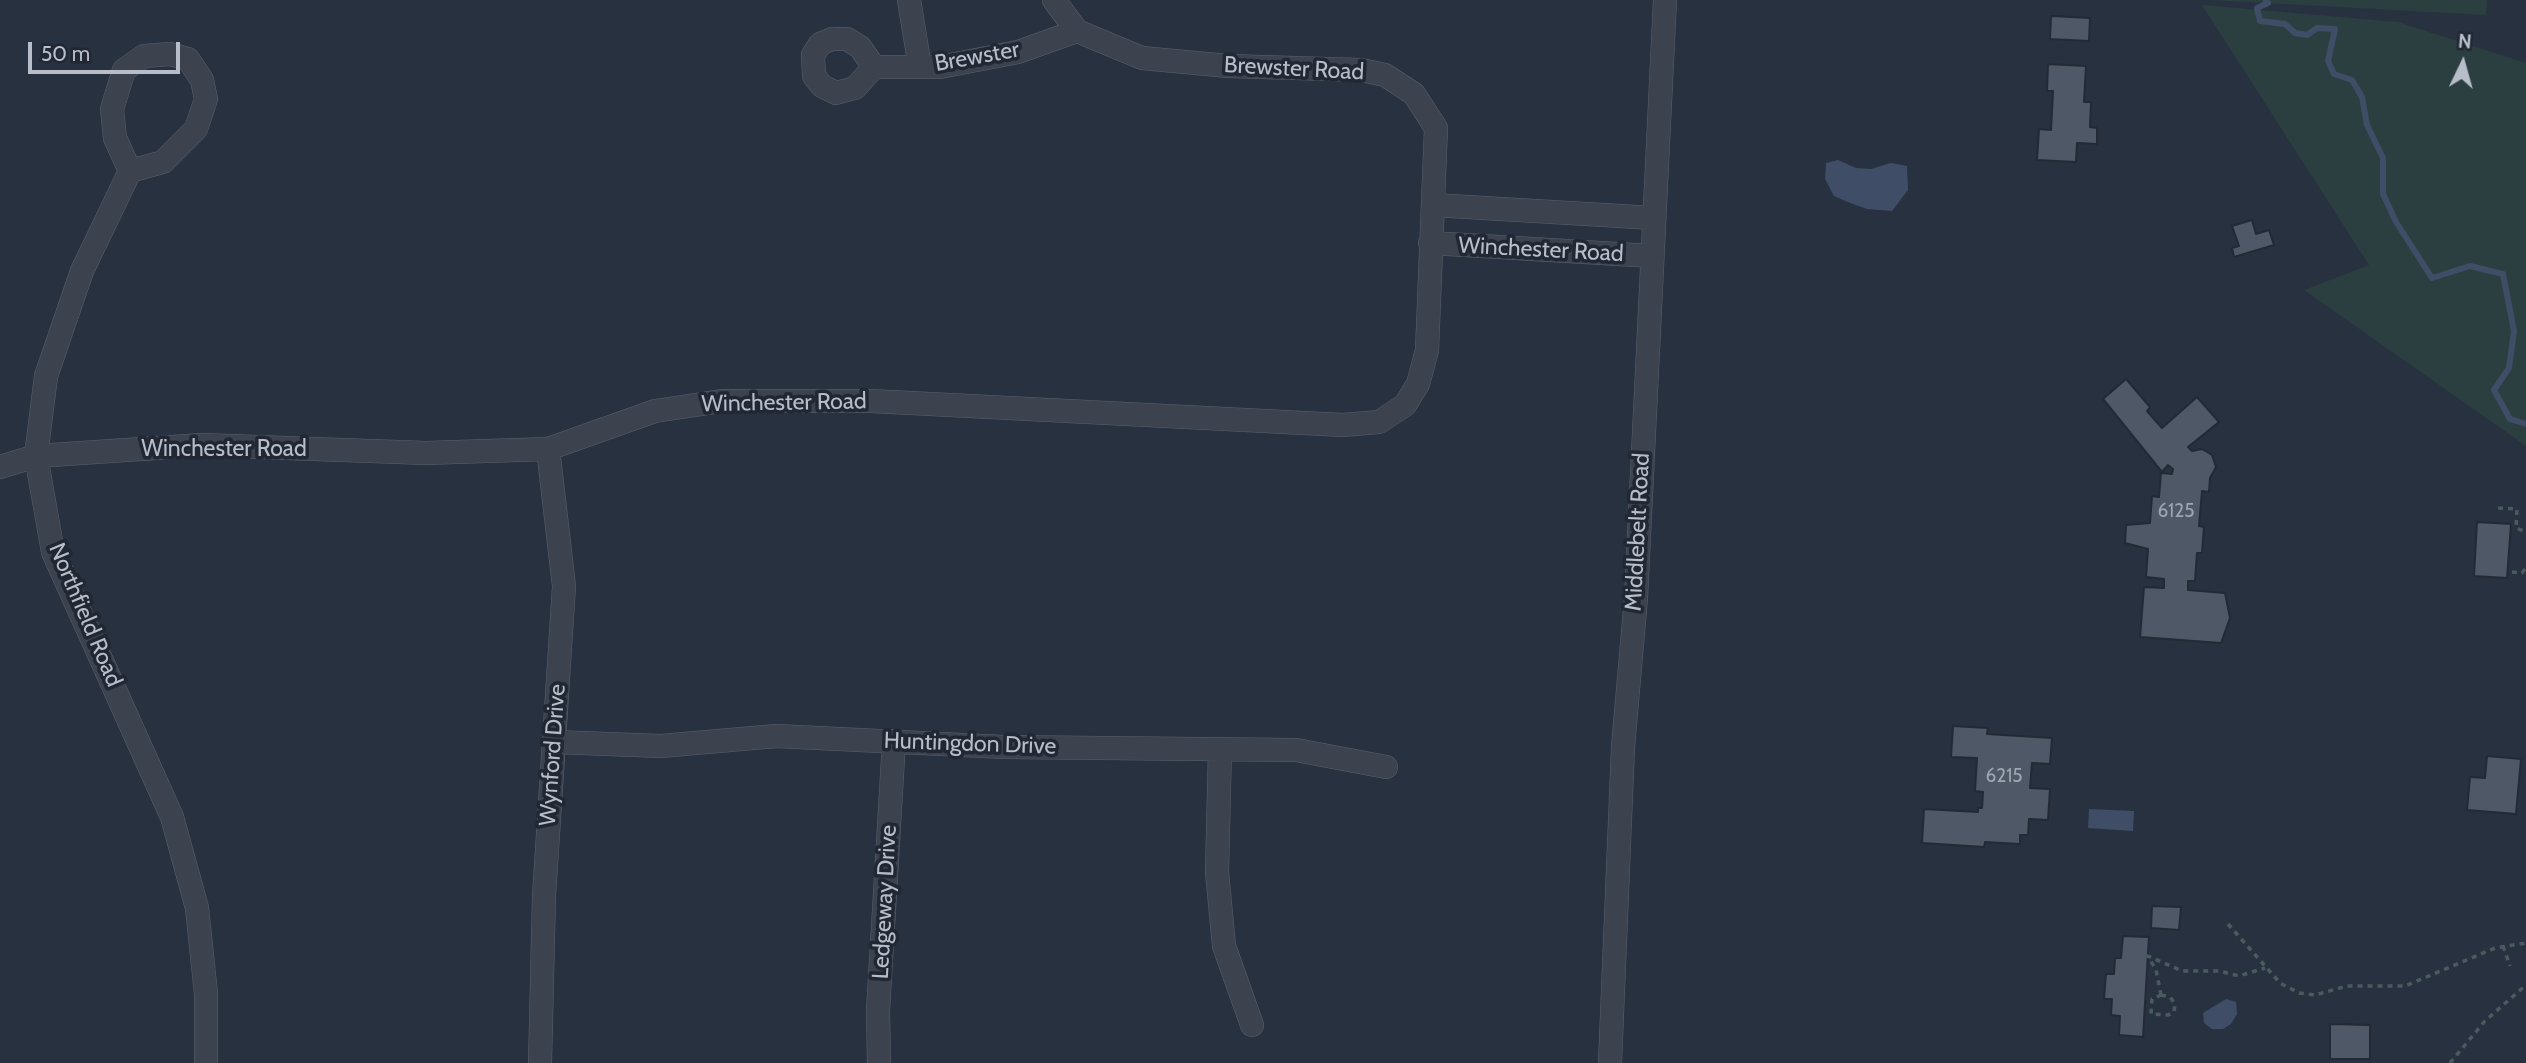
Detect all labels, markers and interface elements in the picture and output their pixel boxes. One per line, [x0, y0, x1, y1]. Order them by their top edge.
scale bar [32, 28, 184, 72]
north arrow [2428, 28, 2498, 98]
text: N [2457, 30, 2473, 54]
street label: Brewster [933, 36, 1021, 78]
text: 50 m [41, 41, 90, 66]
street label: Brewster Road [1223, 52, 1365, 86]
street label: Winchester Road [1458, 232, 1624, 268]
street label: Winchester Road [701, 388, 867, 418]
street label: Winchester Road [141, 435, 307, 463]
street label: Middlebelt Road [1620, 452, 1656, 612]
house number: 6125 [2157, 500, 2195, 522]
street label: Northfield Road [42, 539, 128, 691]
street label: Wynford Drive [534, 683, 572, 827]
street label: Huntingdon Drive [883, 727, 1057, 761]
house number: 6215 [1985, 765, 2023, 787]
street label: Ledgeway Drive [867, 824, 903, 980]

